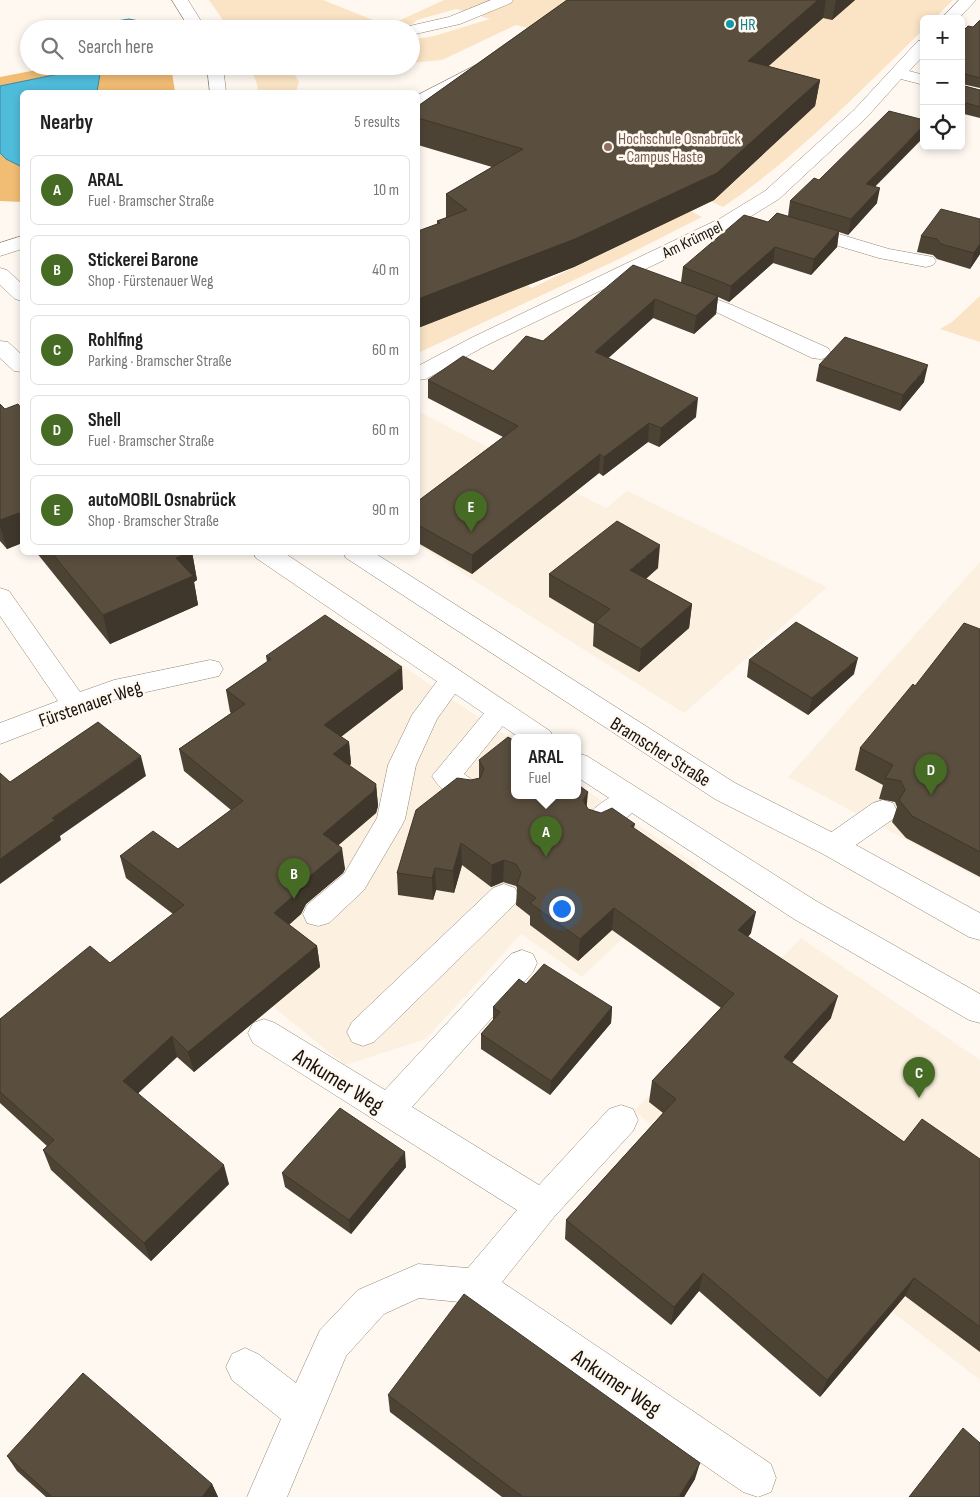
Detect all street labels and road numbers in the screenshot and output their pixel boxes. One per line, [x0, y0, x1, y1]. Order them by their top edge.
street label: Am Krümpel [659, 218, 726, 264]
street label: Fürstenauer Weg [36, 676, 145, 733]
street label: Bramscher Straße [606, 712, 715, 792]
street label: Ankumer Weg [287, 1042, 388, 1120]
street label: Ankumer Weg [566, 1343, 666, 1423]

